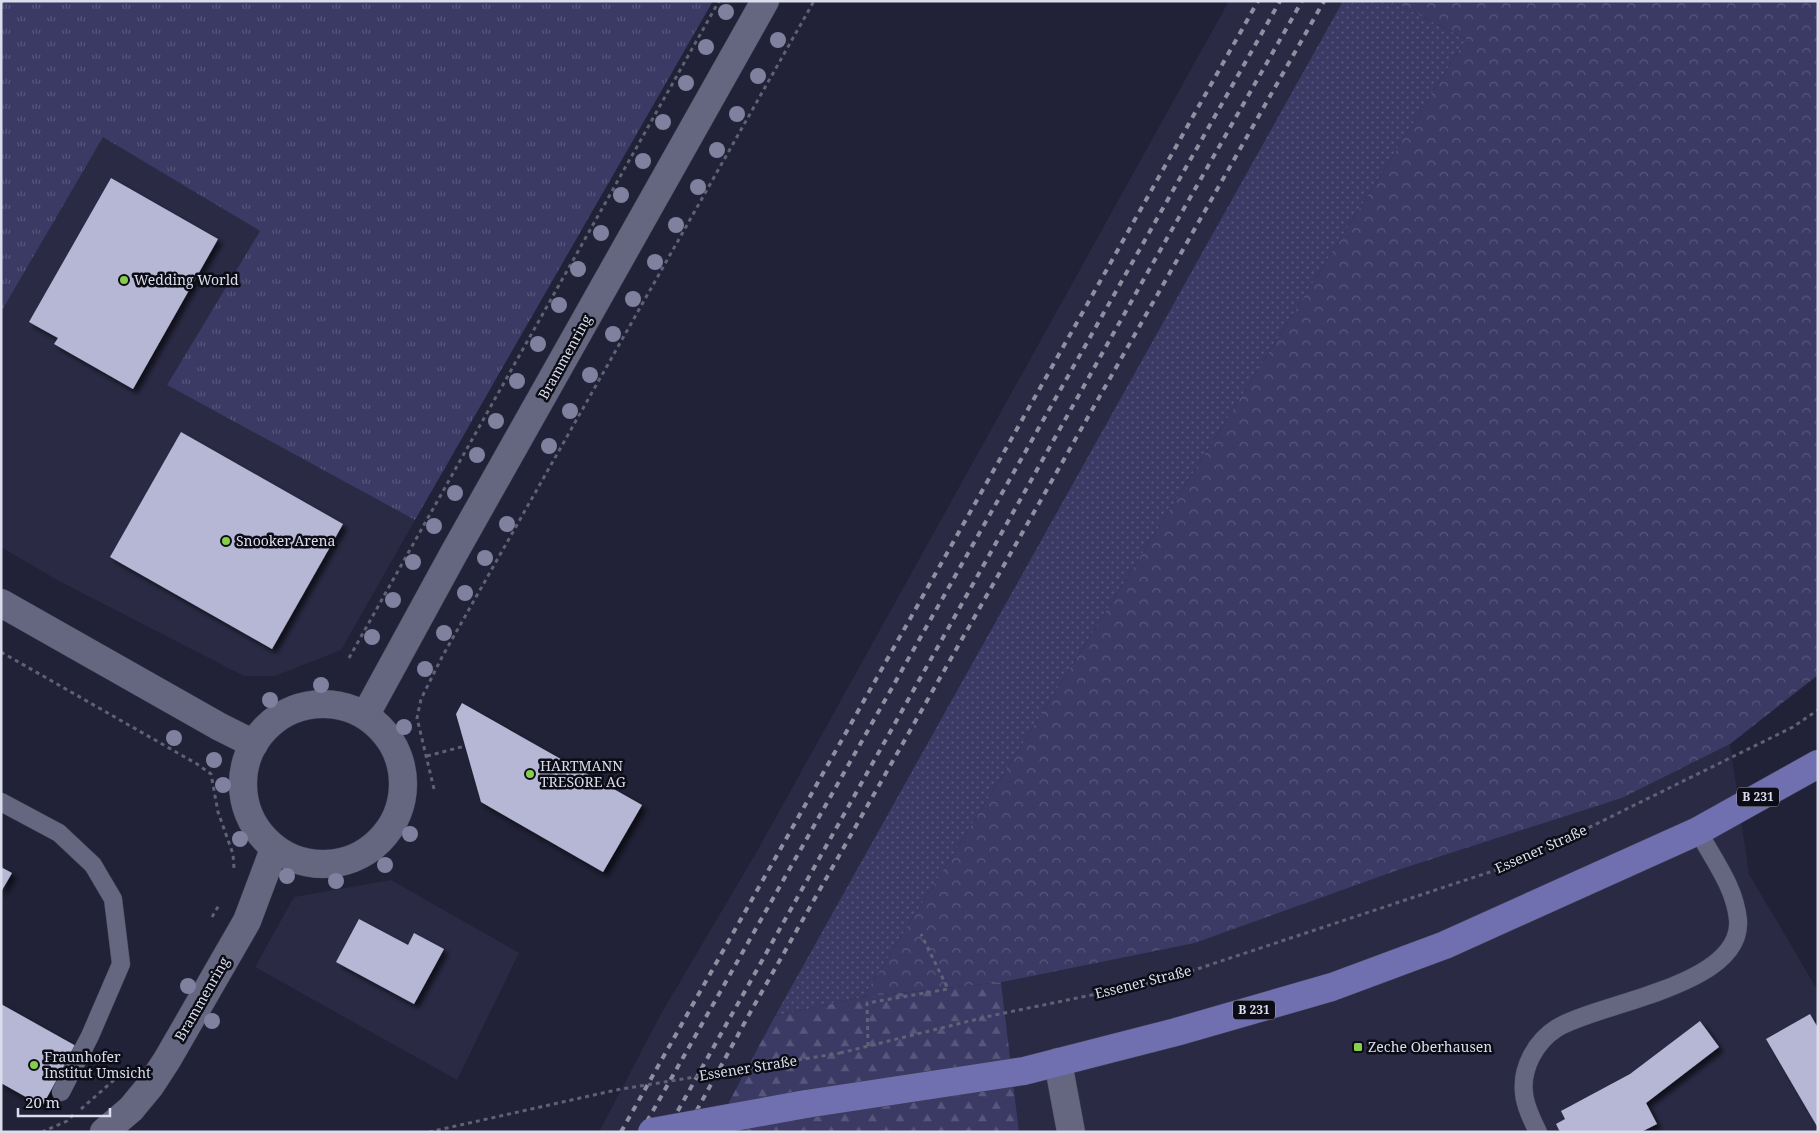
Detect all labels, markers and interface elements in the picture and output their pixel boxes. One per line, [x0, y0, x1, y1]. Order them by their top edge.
place label: Wedding World [134, 270, 239, 289]
marker: Wedding World [118, 274, 130, 286]
street label: Brammenring [533, 311, 596, 402]
place label: Snooker Arena [236, 531, 335, 550]
marker: Snooker Arena [220, 535, 232, 547]
place label: HARTMANN TRESORE AG [540, 756, 626, 791]
marker: HARTMANN TRESORE AG [524, 768, 536, 780]
road number: B 231 [1737, 788, 1779, 806]
street label: Essener Straße [1492, 820, 1590, 877]
street label: Brammenring [170, 953, 234, 1044]
street label: Essener Straße [1093, 960, 1193, 1003]
road number: B 231 [1233, 1000, 1275, 1020]
place label: Zeche Oberhausen [1368, 1037, 1492, 1056]
marker: Zeche Oberhausen [1352, 1041, 1364, 1053]
place label: Fraunhofer Institut Umsicht [44, 1047, 151, 1082]
street label: Essener Straße [698, 1050, 798, 1085]
marker: Fraunhofer Institut Umsicht [28, 1059, 40, 1071]
scale bar [18, 1086, 110, 1118]
text: 20 m [25, 1092, 60, 1112]

